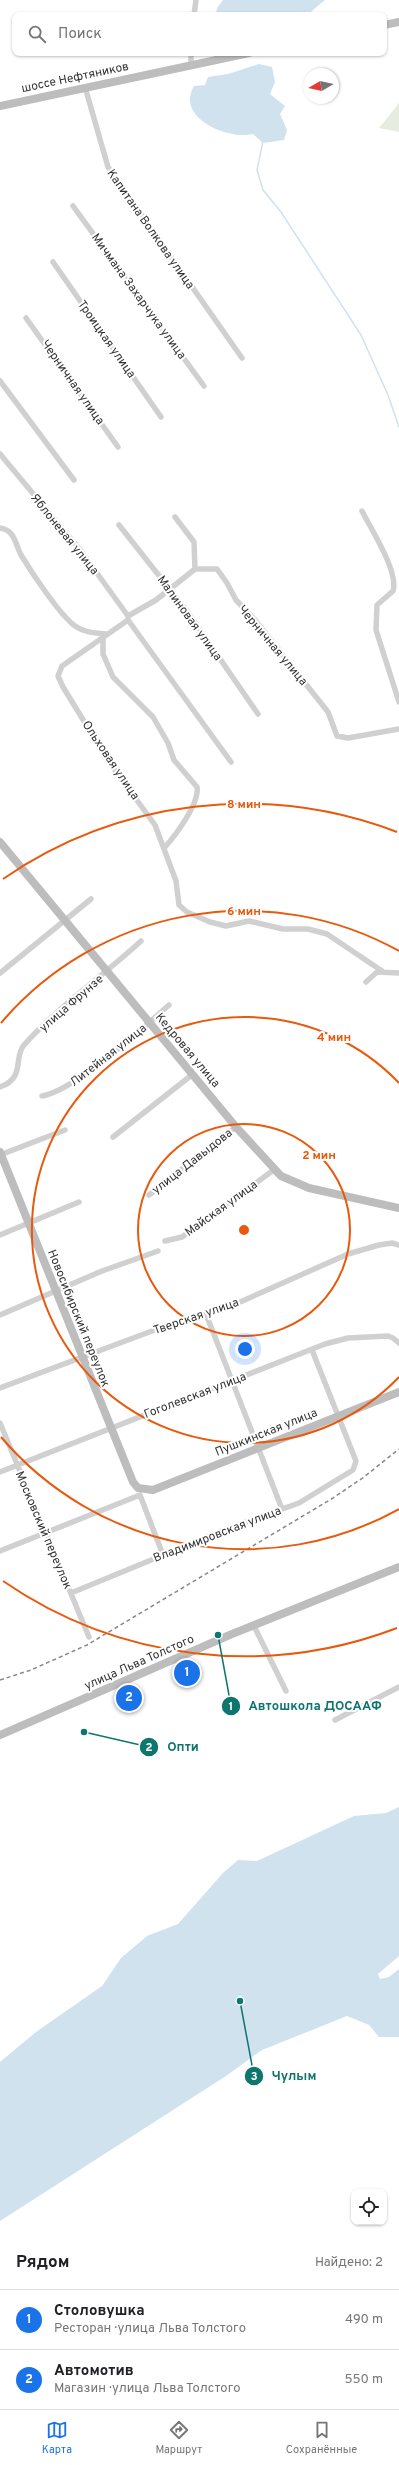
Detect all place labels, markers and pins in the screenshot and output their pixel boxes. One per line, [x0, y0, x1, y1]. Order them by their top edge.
centre of rings [237, 1223, 251, 1237]
pin: 1 [174, 1658, 200, 1688]
pin: 2 [116, 1683, 142, 1713]
callout: Автошкола ДОСААФ [221, 1693, 390, 1718]
callout: Опти [139, 1734, 207, 1759]
callout: Чулым [244, 2063, 324, 2088]

